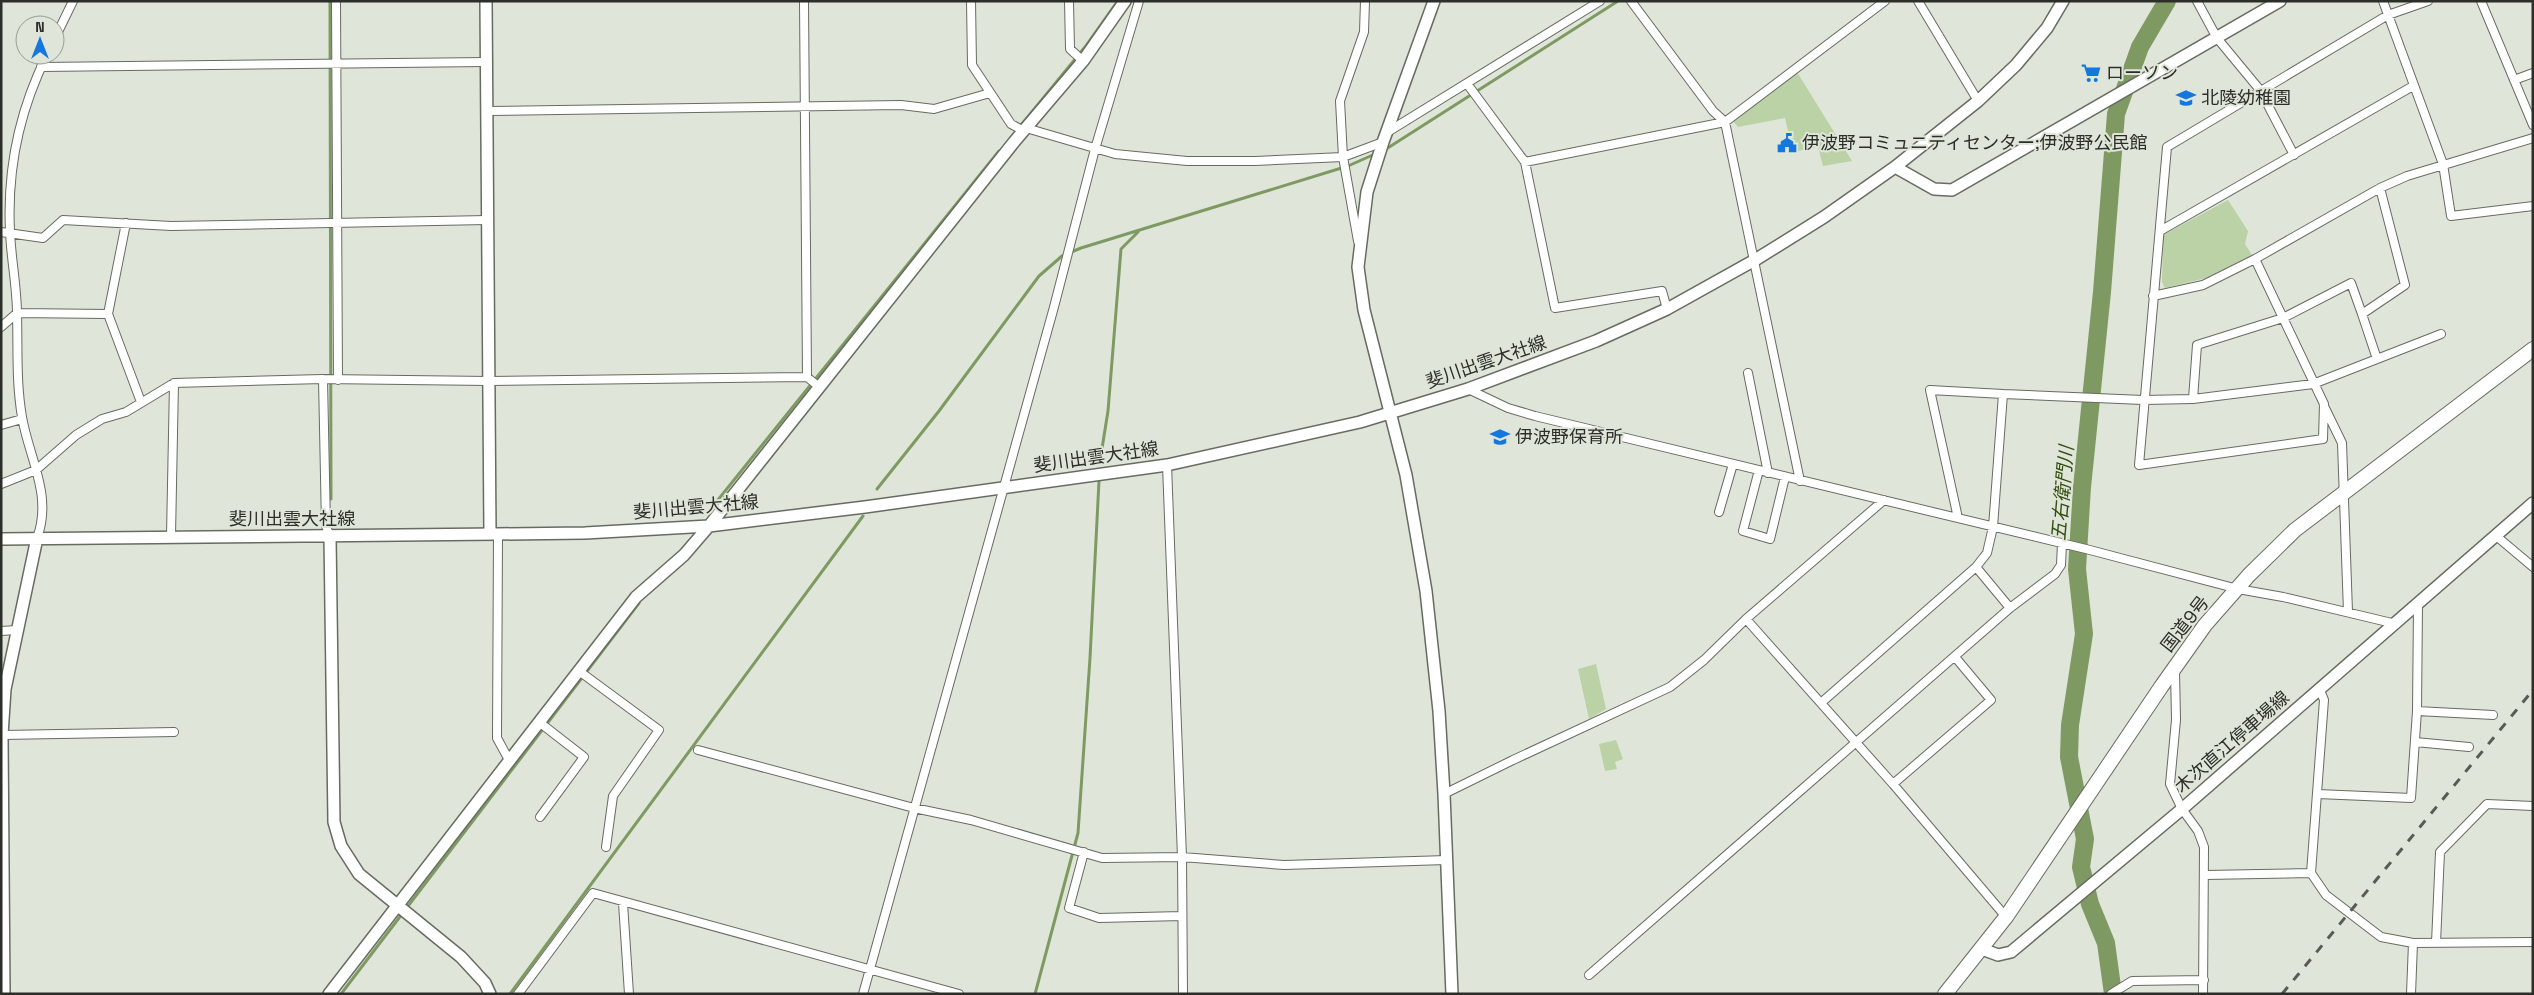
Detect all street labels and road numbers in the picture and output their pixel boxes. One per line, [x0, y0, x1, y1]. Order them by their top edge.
street label: 斐川出雲大社線 [1423, 330, 1549, 393]
street label: 斐川出雲大社線 [1032, 436, 1160, 477]
street label: 斐川出雲大社線 [632, 490, 760, 523]
street label: 斐川出雲大社線 [229, 507, 355, 530]
street label: 国道9号 [2156, 591, 2214, 656]
street label: 木次直江停車場線 [2170, 686, 2294, 798]

